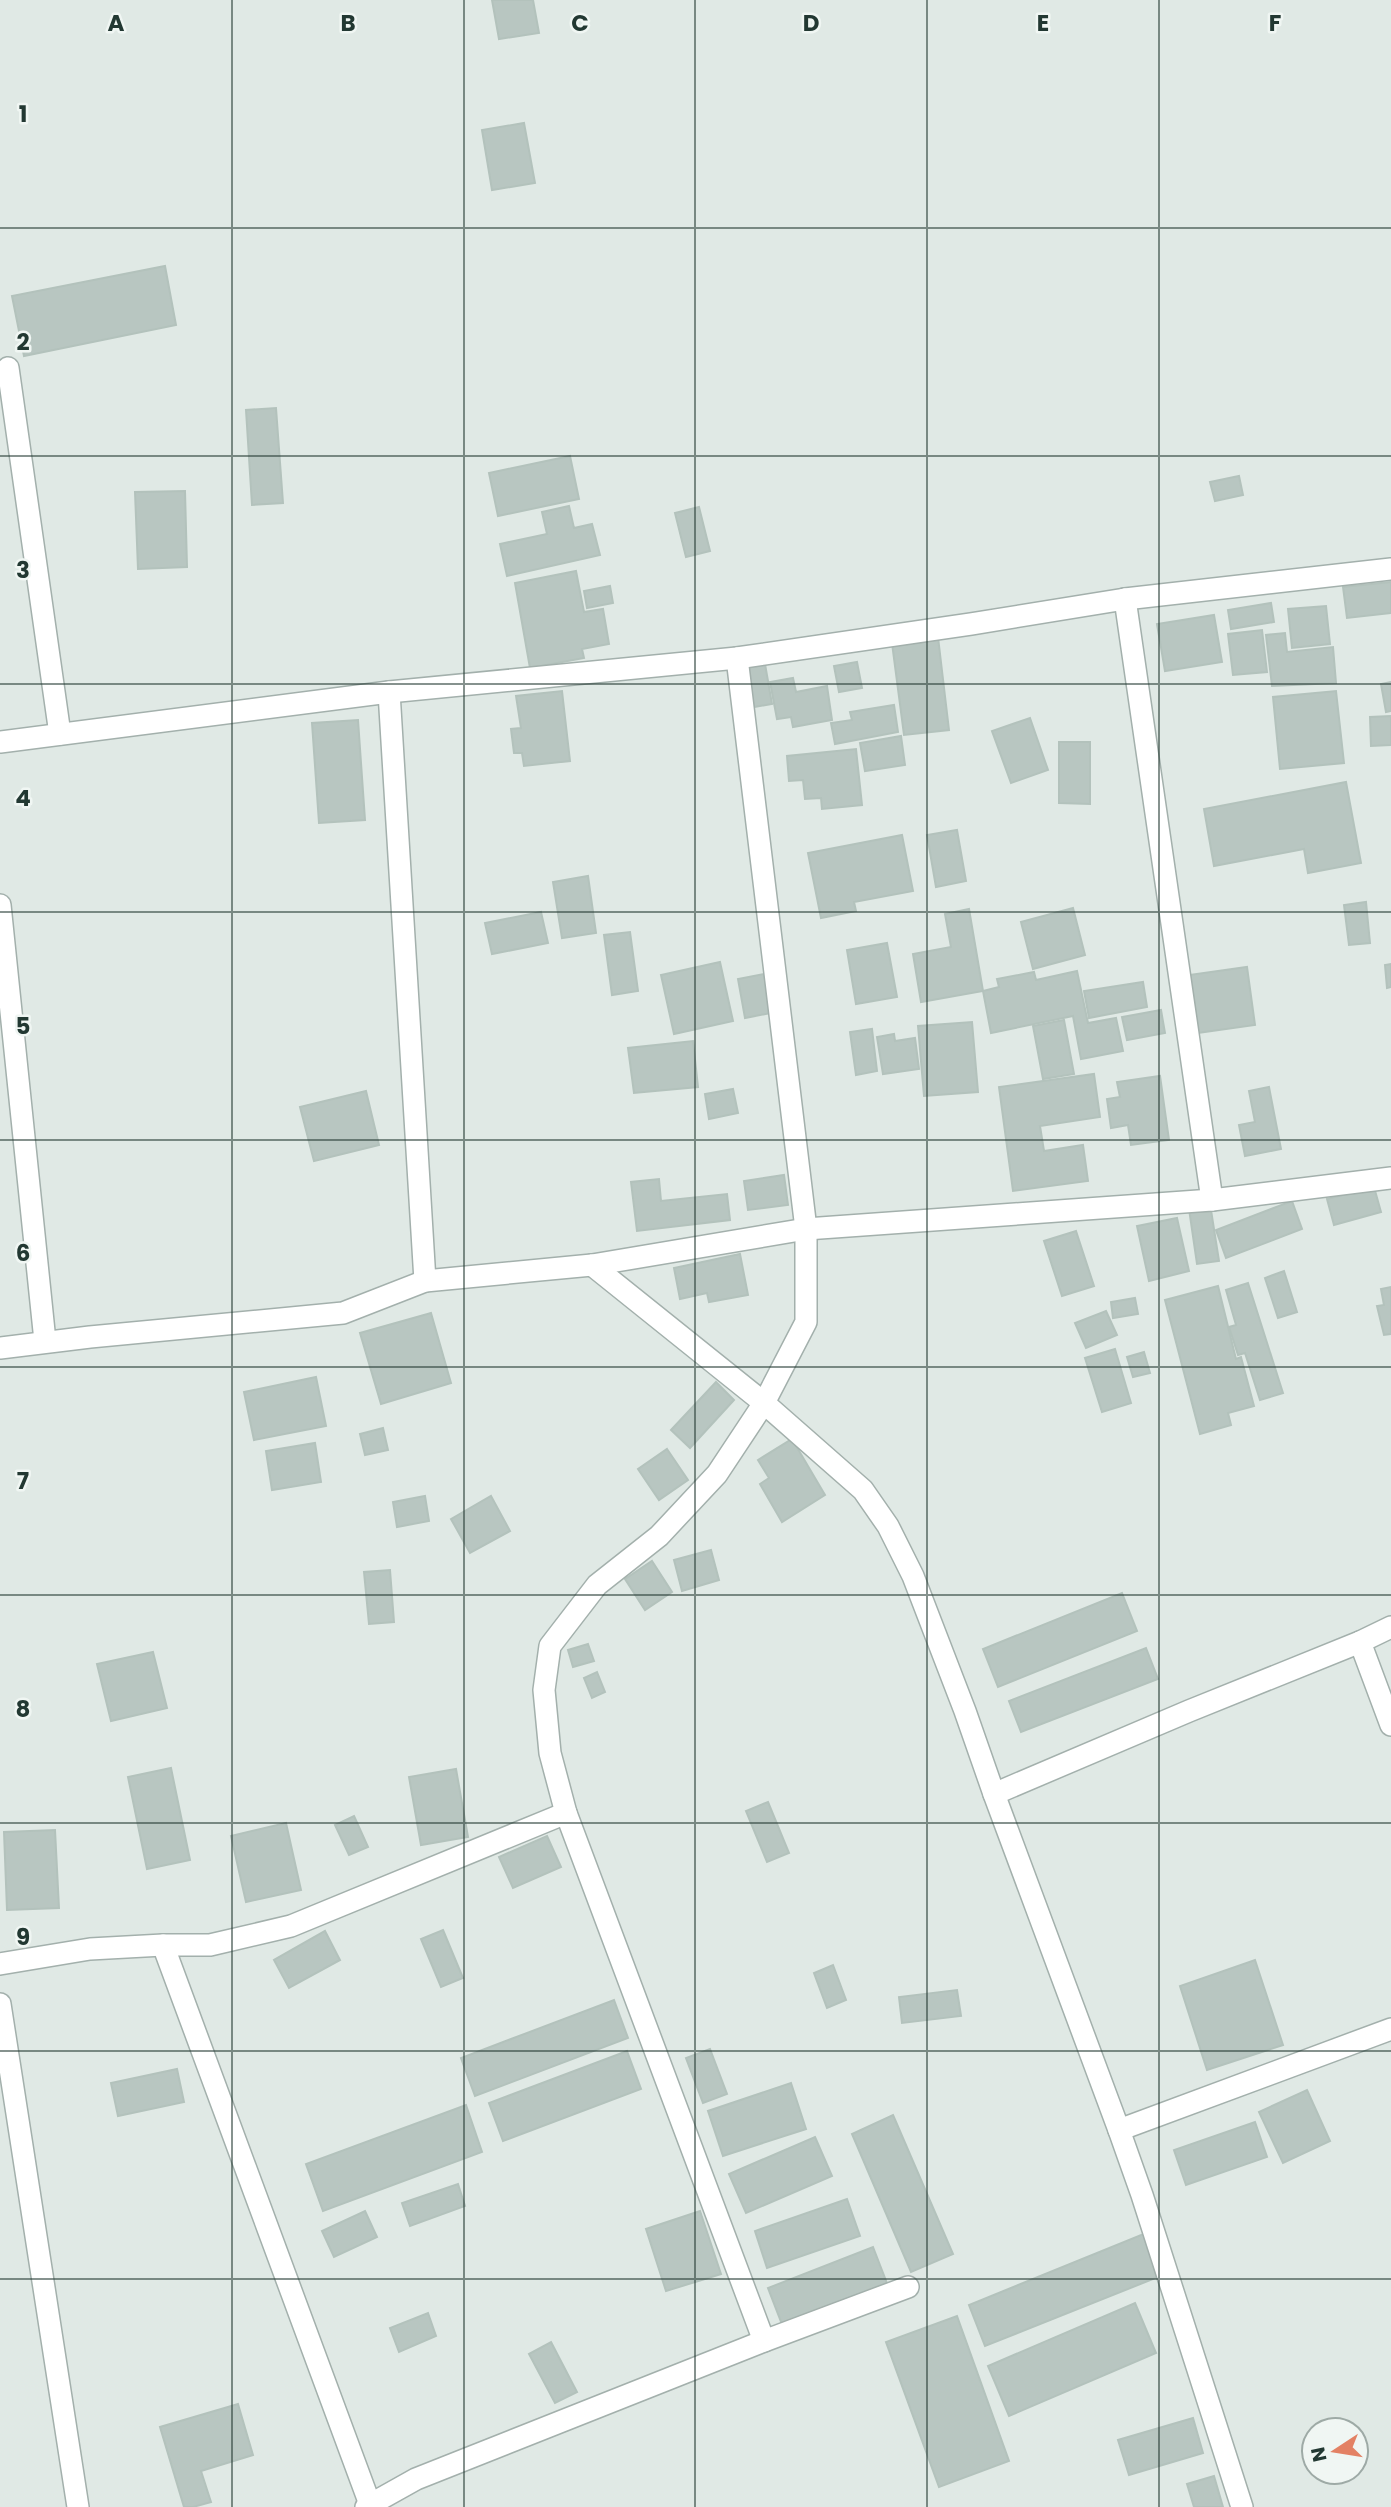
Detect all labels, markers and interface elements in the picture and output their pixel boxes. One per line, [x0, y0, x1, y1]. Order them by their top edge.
text: A [108, 7, 125, 39]
text: B [340, 7, 356, 39]
text: C [571, 7, 589, 39]
text: D [803, 7, 819, 39]
text: E [1037, 7, 1049, 39]
text: F [1269, 7, 1281, 39]
text: 1 [19, 98, 27, 130]
text: 2 [16, 326, 30, 358]
text: 3 [16, 554, 30, 586]
text: 4 [15, 782, 31, 814]
text: 5 [16, 1010, 30, 1042]
text: 6 [16, 1237, 30, 1269]
text: 7 [17, 1465, 29, 1497]
text: 8 [16, 1693, 30, 1725]
text: 9 [16, 1921, 30, 1953]
north arrow [1300, 2416, 1370, 2486]
text: N [1304, 2445, 1334, 2464]

